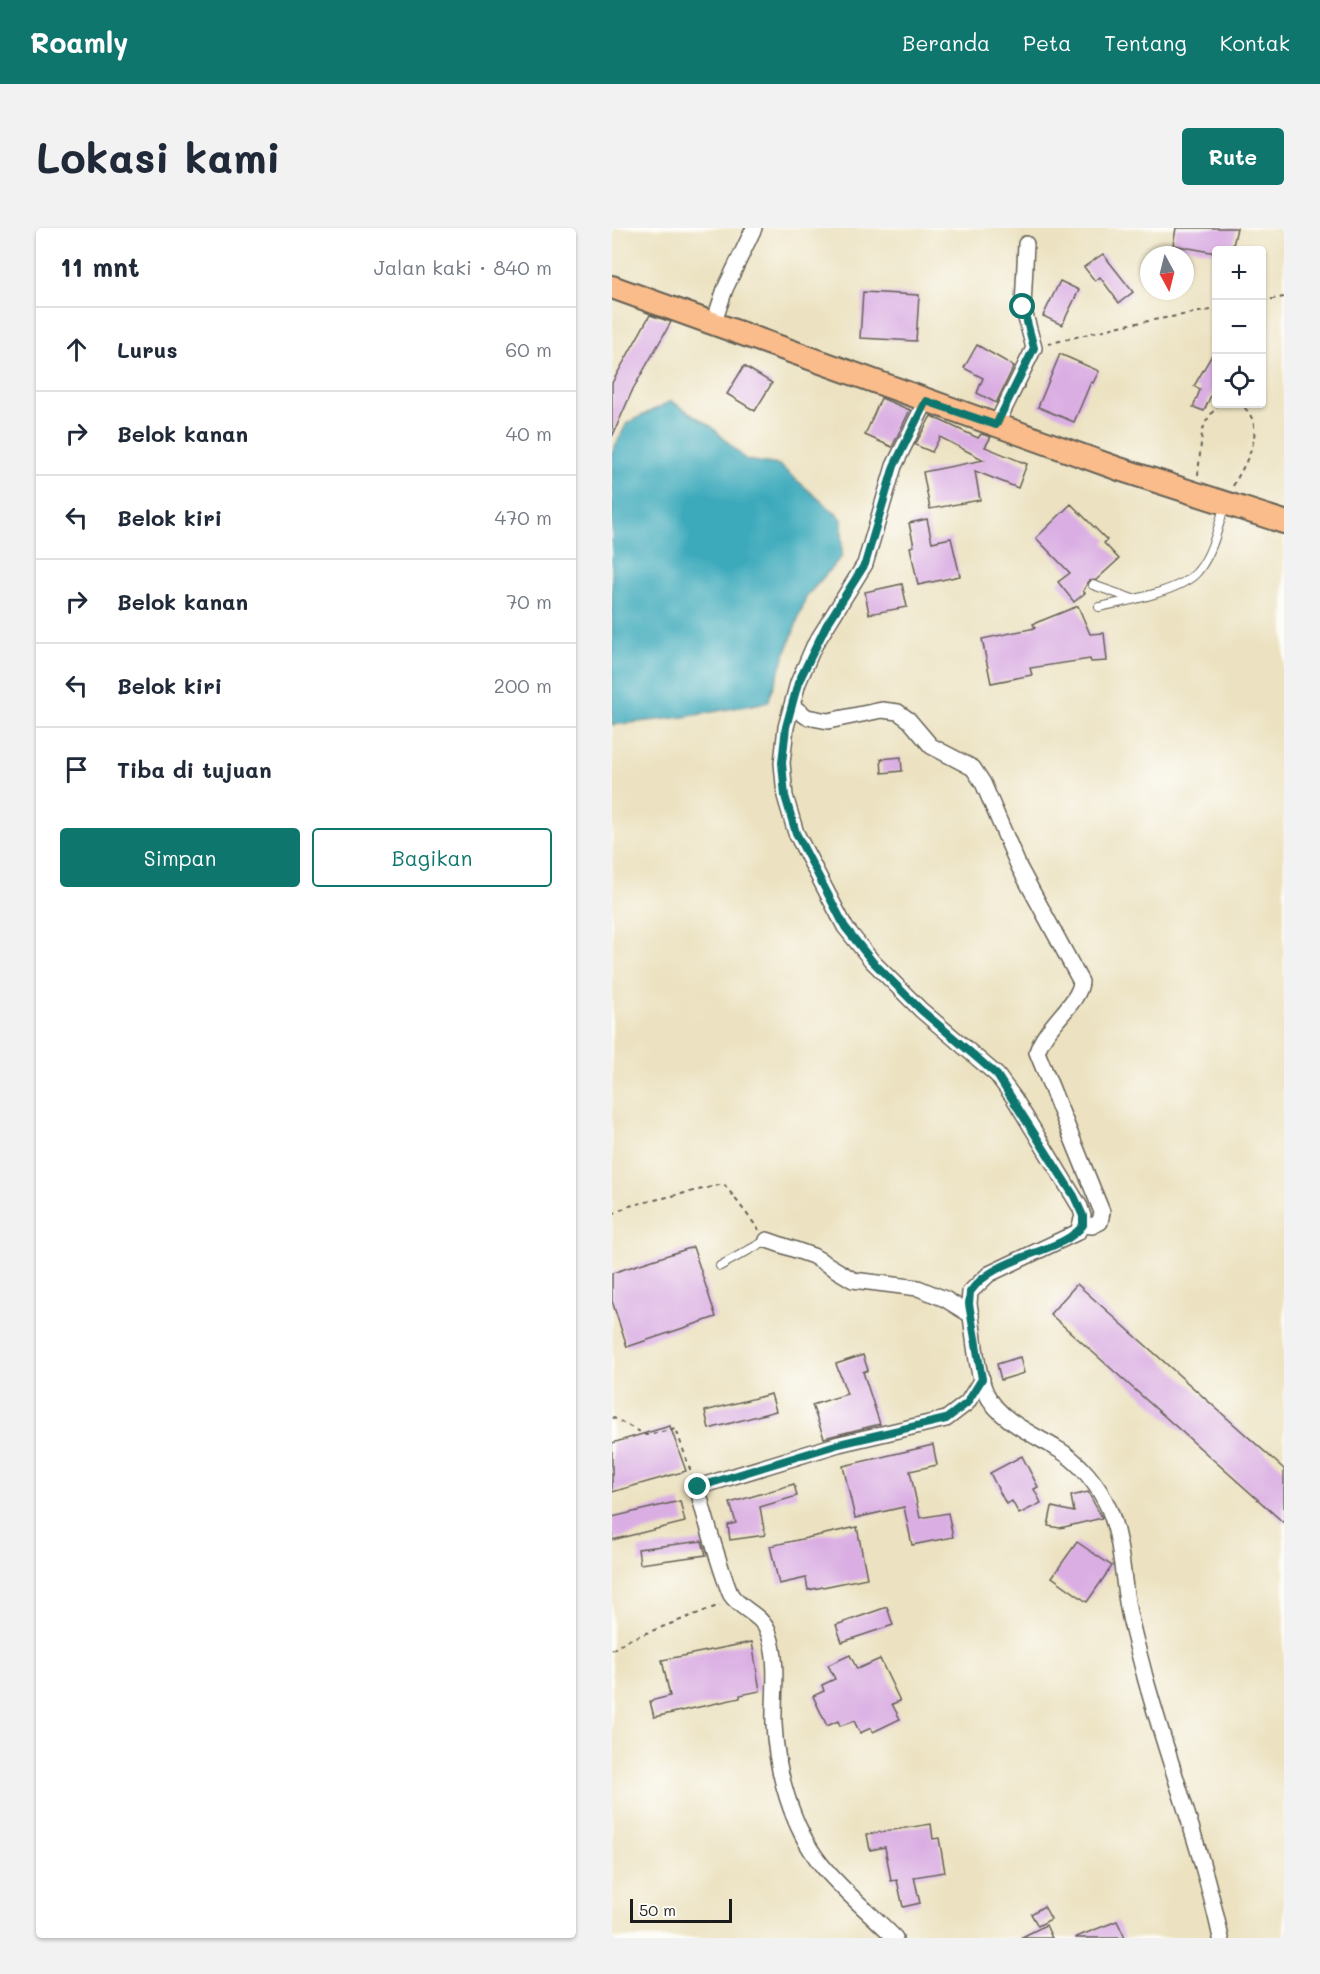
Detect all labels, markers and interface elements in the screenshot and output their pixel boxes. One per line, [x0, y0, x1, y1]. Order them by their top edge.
text: Roamly [30, 24, 129, 60]
text: Beranda [902, 29, 990, 56]
text: Peta [1023, 29, 1071, 56]
text: Tentang [1104, 29, 1187, 56]
text: Kontak [1220, 29, 1290, 56]
button: Rute [1182, 128, 1284, 185]
text: Lokasi kami [36, 129, 281, 184]
north arrow [1140, 246, 1194, 300]
map controls [1212, 246, 1266, 408]
button: + [1212, 246, 1266, 300]
text: 11 mnt [60, 250, 140, 284]
text: Jalan kaki · 840 m [374, 254, 552, 280]
route start [1009, 293, 1035, 319]
button: − [1212, 300, 1266, 354]
icon: ahead [60, 333, 93, 366]
text: Lurus [117, 335, 178, 364]
text: 60 m [505, 336, 552, 362]
button: locate [1212, 354, 1266, 408]
icon: right [60, 417, 93, 450]
text: Belok kanan [117, 419, 248, 448]
text: 40 m [506, 420, 552, 446]
icon: left [60, 501, 93, 534]
text: Belok kiri [117, 503, 222, 532]
text: 470 m [494, 504, 552, 530]
icon: right [60, 585, 93, 618]
text: Belok kanan [117, 587, 248, 616]
text: 70 m [506, 588, 552, 614]
icon: left [60, 669, 93, 702]
text: Belok kiri [117, 671, 222, 700]
text: 200 m [494, 672, 552, 698]
icon: arrive [60, 753, 93, 786]
text: Tiba di tujuan [117, 755, 272, 784]
button: Simpan [60, 828, 300, 887]
button: Bagikan [312, 828, 552, 887]
route end [684, 1473, 710, 1499]
scale bar [630, 1896, 732, 1924]
text: 50 m [639, 1899, 676, 1920]

